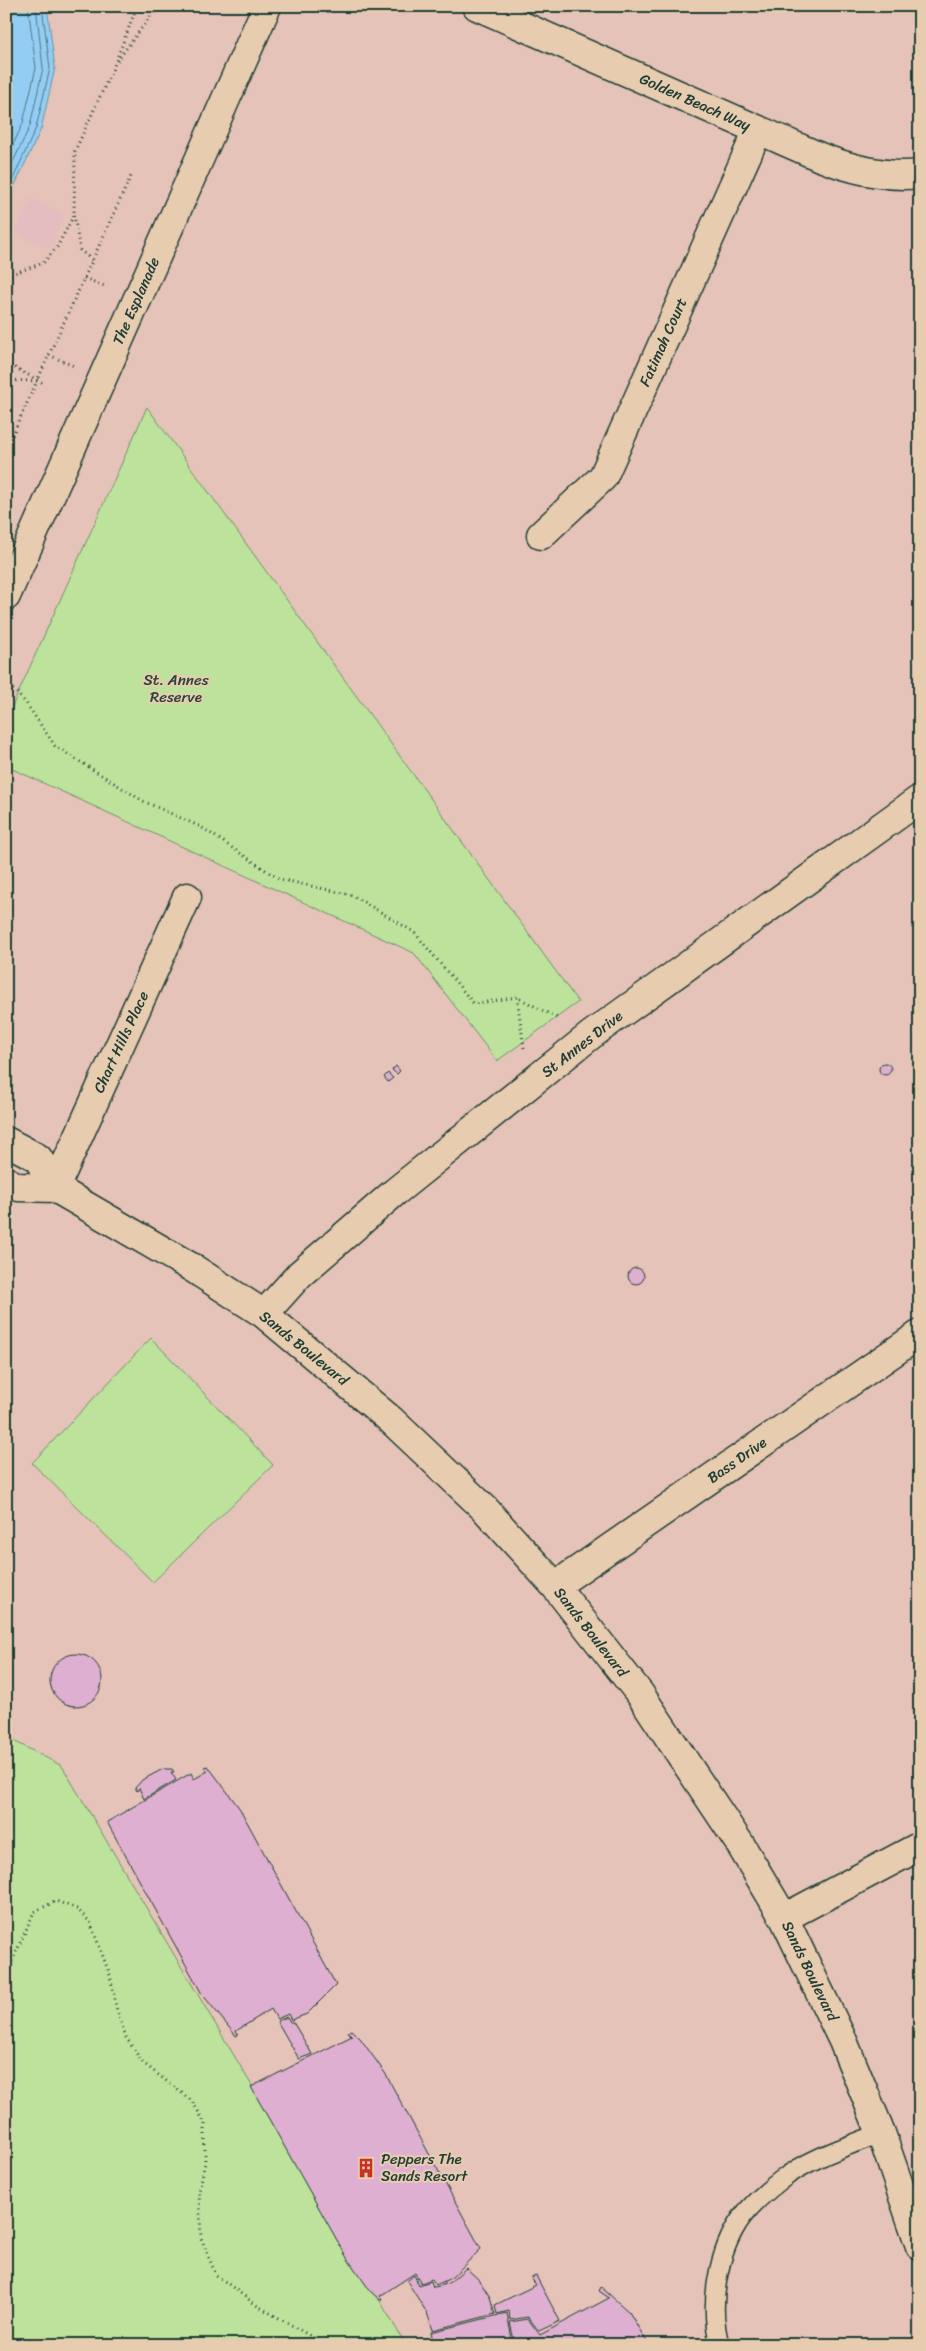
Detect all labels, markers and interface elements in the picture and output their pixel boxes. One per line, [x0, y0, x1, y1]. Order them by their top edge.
street label: Golden Beach Way [635, 66, 755, 138]
street label: The Esplanade [105, 253, 167, 349]
street label: Fatimah Court [632, 293, 694, 391]
park label: St. Annes Reserve [143, 667, 209, 710]
street label: Chart Hills Place [86, 986, 156, 1097]
street label: St Annes Drive [535, 1004, 629, 1084]
street label: Sands Boulevard [254, 1304, 355, 1393]
street label: Bass Drive [702, 1430, 772, 1490]
street label: Sands Boulevard [547, 1581, 635, 1684]
street label: Sands Boulevard [774, 1916, 846, 2027]
place label: Peppers The Sands Resort [381, 2146, 468, 2189]
building icon: Peppers The Sands Resort [355, 2157, 377, 2179]

